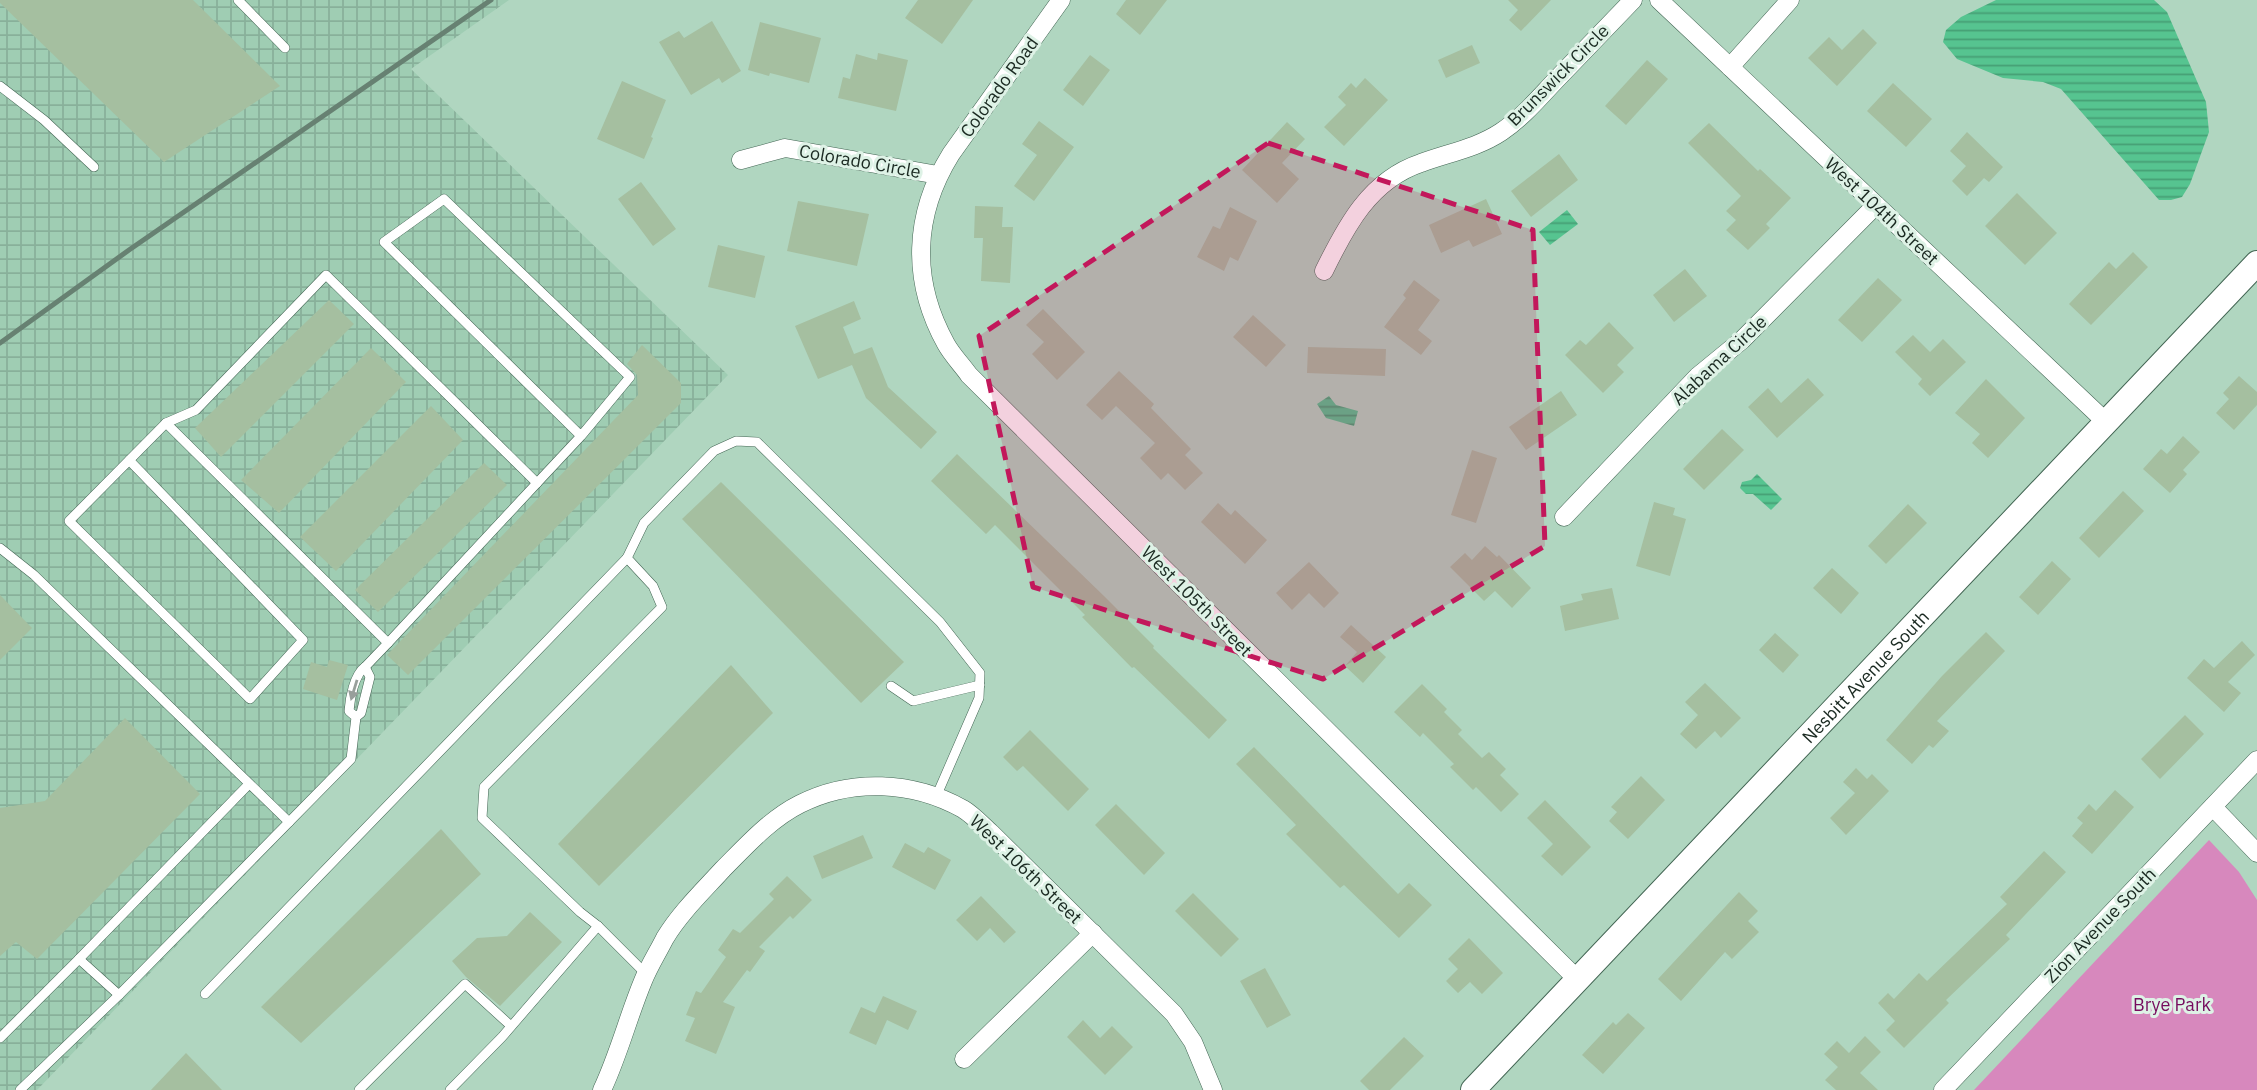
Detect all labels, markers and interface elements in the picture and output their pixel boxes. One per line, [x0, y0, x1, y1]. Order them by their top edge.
street label: Brunswick Circle [1502, 19, 1614, 131]
street label: Colorado Road [955, 32, 1043, 142]
street label: Colorado Circle [797, 139, 923, 183]
street label: West 104th Street [1820, 152, 1944, 270]
street label: Alabama Circle [1667, 310, 1771, 410]
street label: West 105th Street [1137, 541, 1257, 661]
street label: Nesbitt Avenue South [1797, 605, 1934, 748]
one-way arrow [348, 679, 358, 700]
street label: West 106th Street [965, 810, 1087, 928]
street label: Zion Avenue South [2039, 863, 2161, 987]
park label: Brye Park [2133, 993, 2212, 1016]

